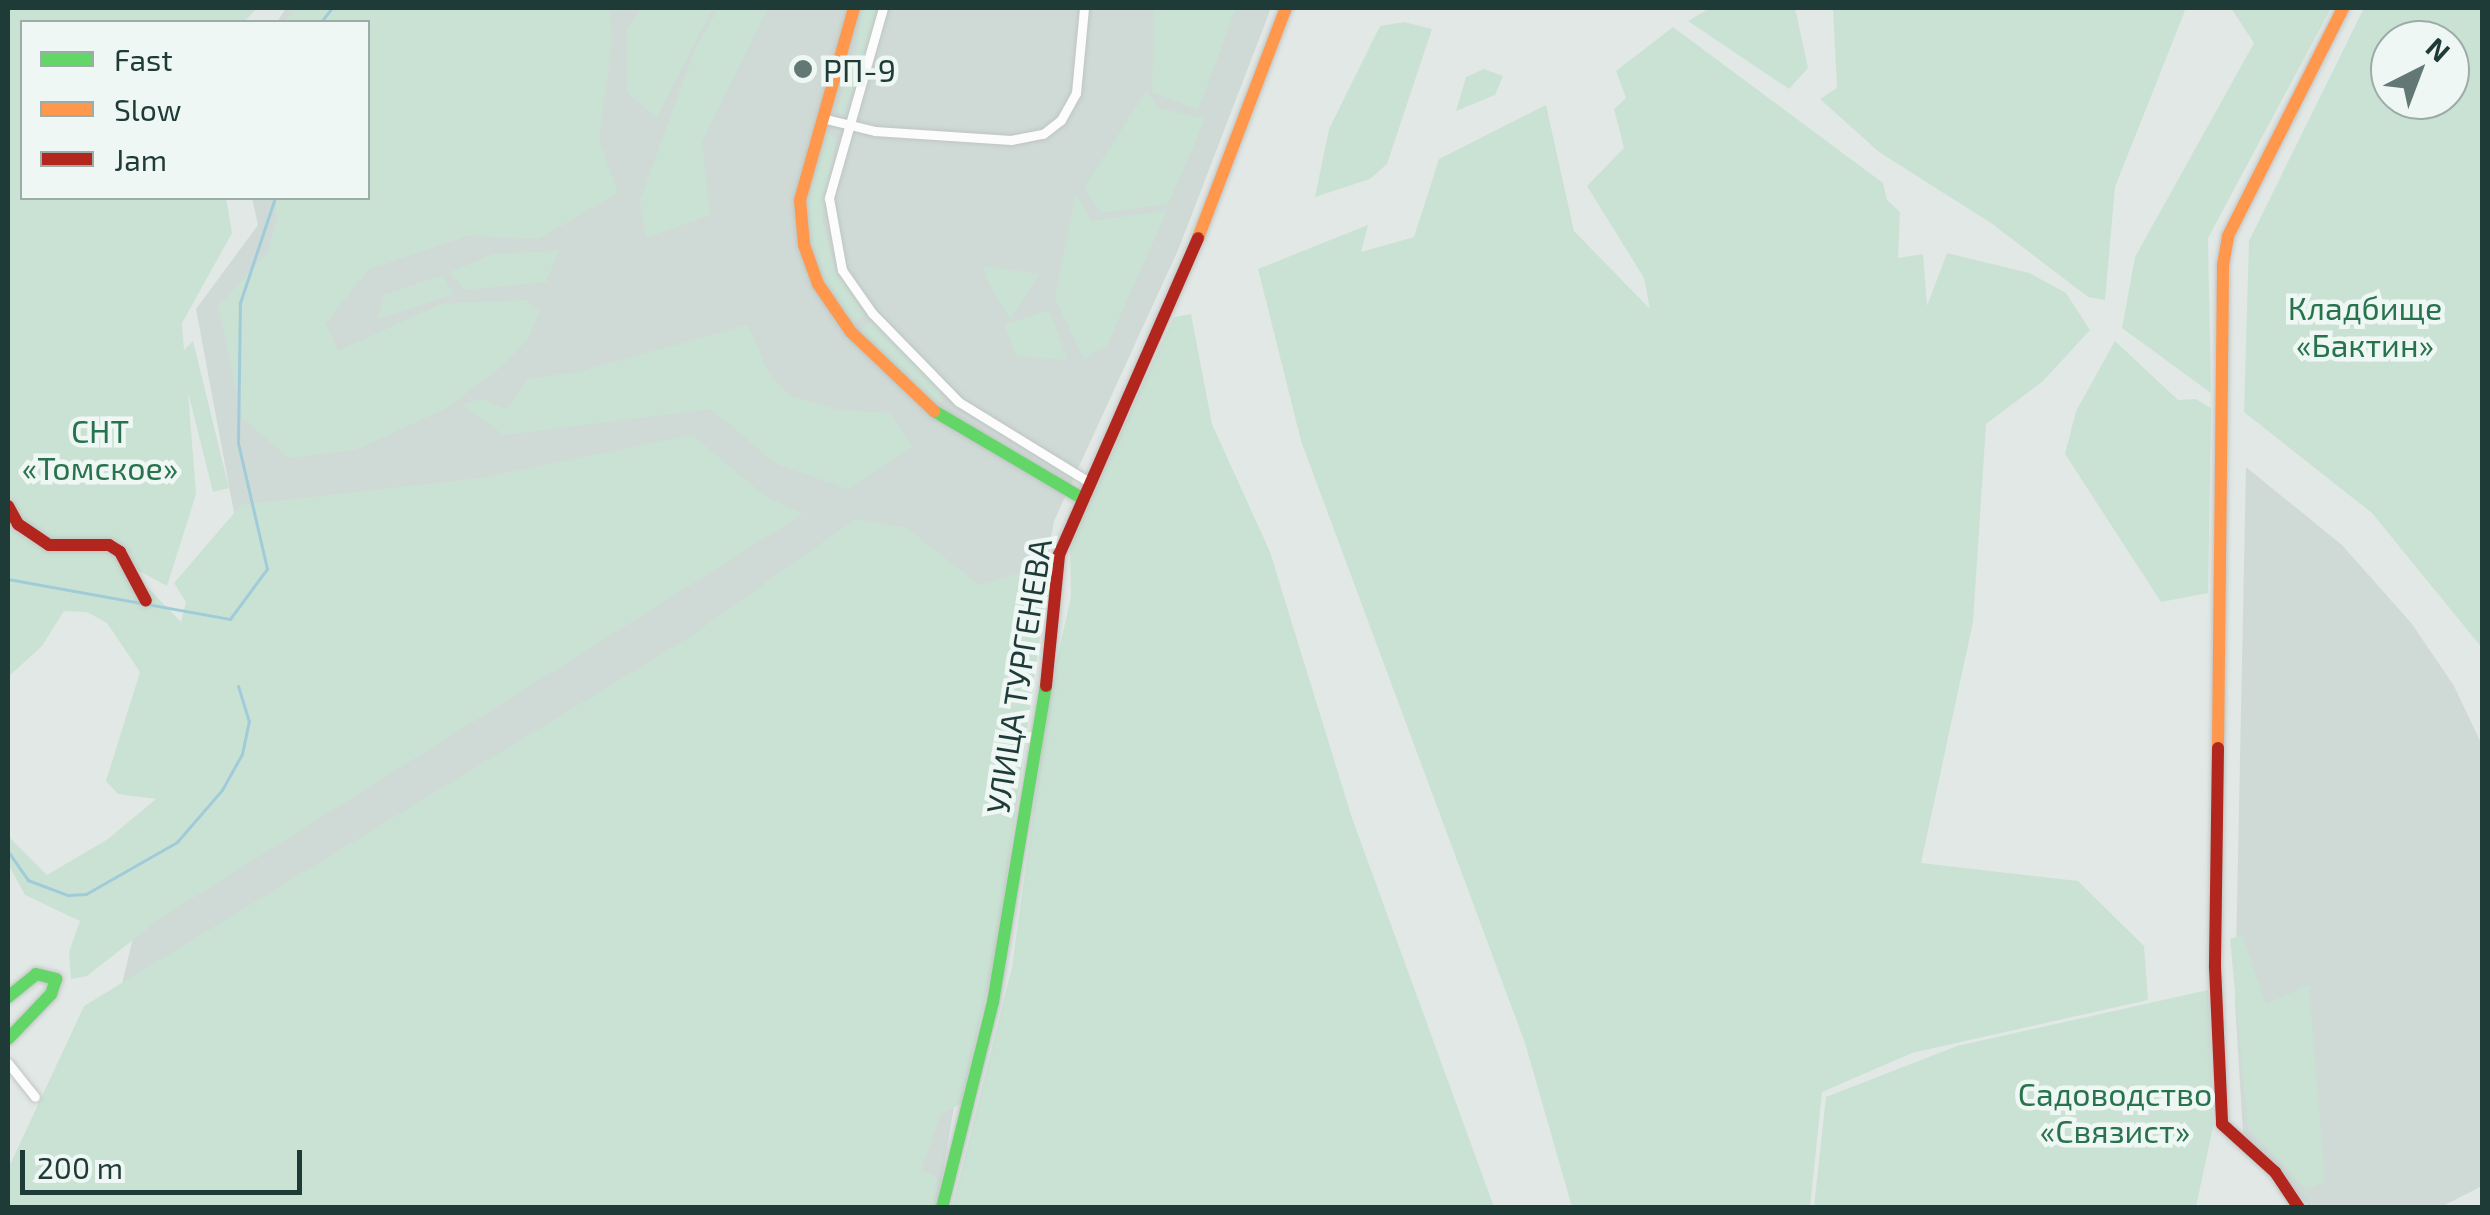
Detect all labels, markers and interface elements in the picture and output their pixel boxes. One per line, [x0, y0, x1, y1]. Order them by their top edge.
legend [20, 20, 370, 200]
north arrow [2370, 20, 2470, 120]
text: N [2420, 30, 2458, 69]
text: Fast [114, 41, 173, 77]
place label: РП-9 [823, 50, 896, 88]
marker: РП-9 [792, 58, 814, 80]
text: Slow [114, 91, 181, 127]
text: Jam [114, 141, 167, 177]
park label: Кладбище «Бактин» [2288, 289, 2442, 364]
park label: СНТ «Томское» [22, 412, 178, 487]
street label: УЛИЦА ТУРГЕНЕВА [977, 536, 1059, 816]
park label: Садоводство «Связист» [2018, 1075, 2212, 1150]
scale bar [25, 1130, 308, 1192]
text: 200 m [37, 1149, 123, 1185]

